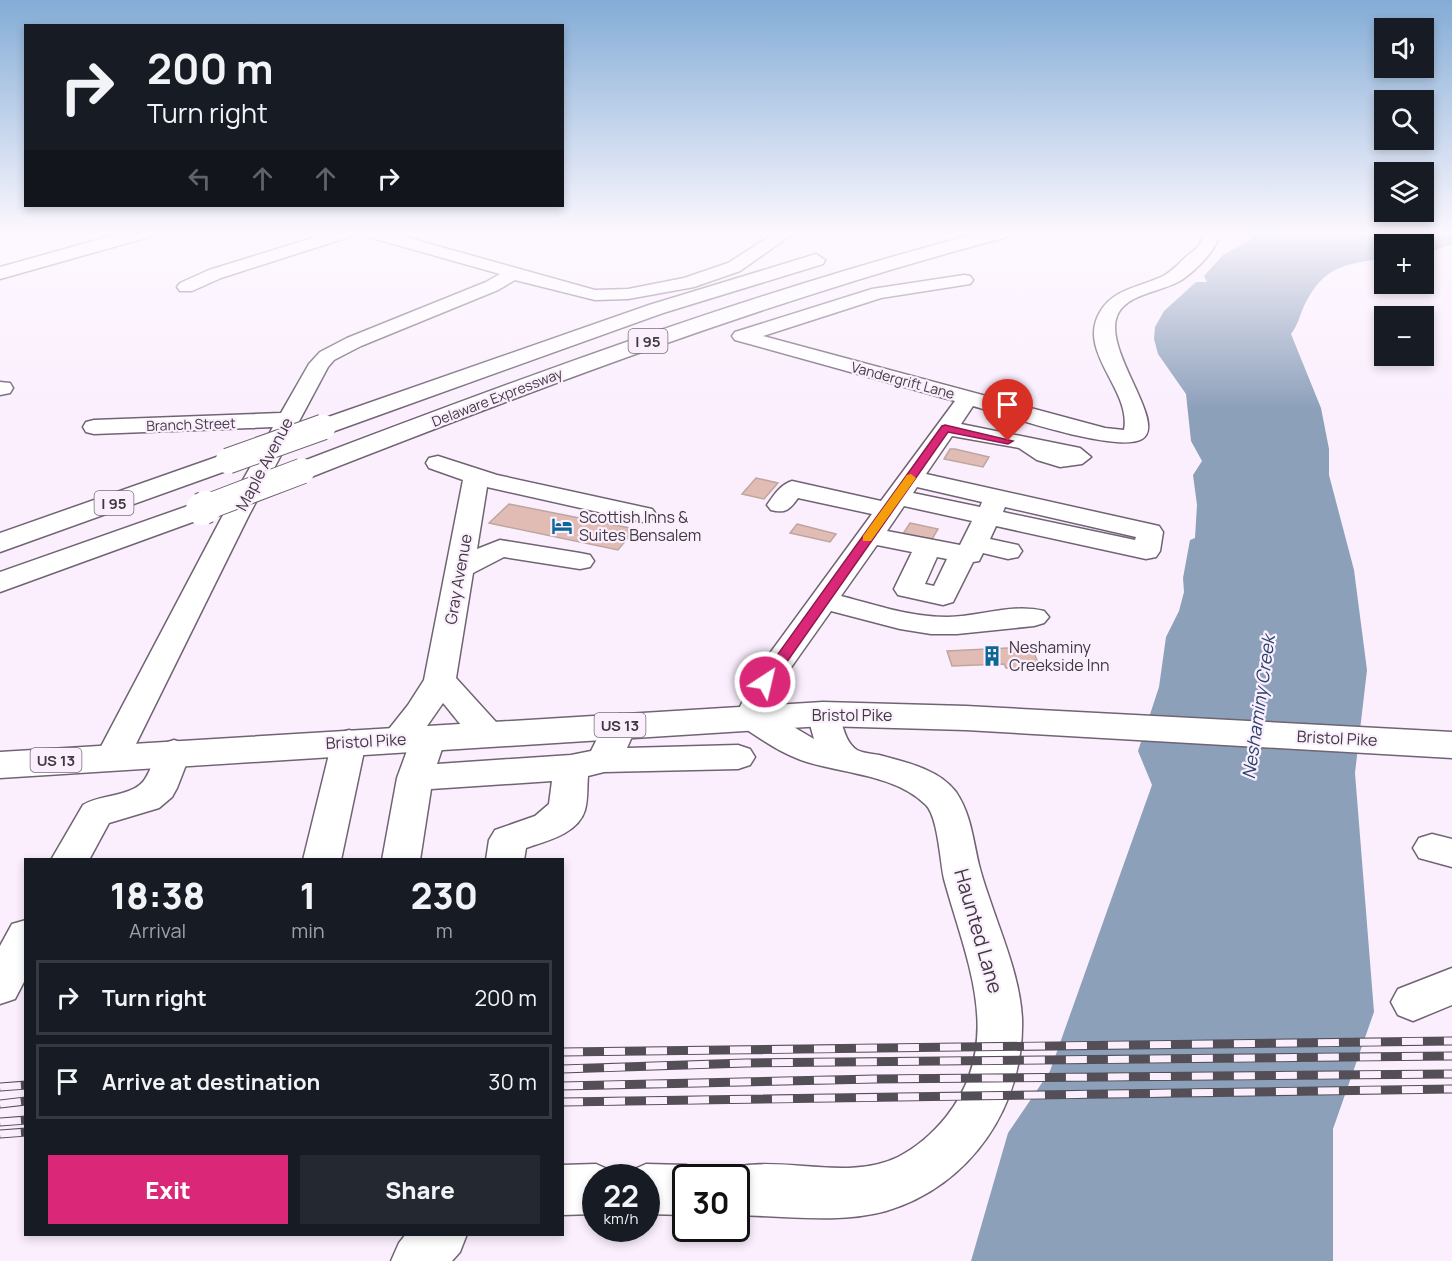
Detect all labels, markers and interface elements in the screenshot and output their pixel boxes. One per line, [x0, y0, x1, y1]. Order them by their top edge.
map controls [1374, 18, 1434, 366]
button: sound [1374, 18, 1434, 78]
text: 200 m [147, 39, 273, 97]
icon: right [48, 48, 126, 126]
button: search [1374, 90, 1434, 150]
text: Turn right [147, 94, 268, 131]
icon: left [183, 162, 216, 195]
icon: ahead [246, 162, 279, 195]
icon: ahead [309, 162, 342, 195]
icon: right [372, 162, 405, 195]
button: layers [1374, 162, 1434, 222]
button: + [1374, 234, 1434, 294]
button: − [1374, 306, 1434, 366]
road number: I 95 [628, 329, 668, 353]
street label: Vandergrift Lane [849, 357, 957, 403]
street label: Delaware Expressway [429, 363, 566, 431]
pin [982, 379, 1033, 441]
icon: arrive [991, 388, 1024, 421]
street label: Branch Street [146, 413, 236, 435]
street label: Maple Avenue [230, 413, 298, 515]
road number: I 95 [94, 491, 134, 515]
place label: Scottish Inns & Suites Bensalem [579, 506, 701, 546]
hotel icon: Scottish Inns & Suites Bensalem [550, 514, 574, 538]
street label: Gray Avenue [439, 532, 477, 626]
water label: Neshaminy Creek [1236, 630, 1280, 780]
place label: Neshaminy Creekside Inn [1009, 636, 1109, 676]
building icon: Neshaminy Creekside Inn [980, 644, 1004, 668]
position arrow [733, 650, 797, 714]
street label: Bristol Pike [812, 704, 892, 726]
road number: US 13 [594, 713, 646, 737]
street label: Bristol Pike [1296, 725, 1378, 751]
street label: Bristol Pike [325, 728, 407, 754]
road number: US 13 [31, 748, 82, 772]
street label: Haunted Lane [948, 865, 1010, 997]
text: 18:38 [110, 871, 205, 920]
text: 1 [300, 871, 316, 920]
text: 230 [411, 871, 478, 920]
text: Arrival [129, 917, 186, 944]
text: min [291, 917, 325, 944]
text: m [436, 917, 453, 944]
icon: right [51, 981, 84, 1014]
text: Turn right [102, 983, 207, 1013]
text: 200 m [475, 983, 537, 1013]
icon: arrive [51, 1065, 84, 1098]
text: Arrive at destination [102, 1067, 320, 1097]
text: 30 m [488, 1067, 537, 1097]
button: Exit [48, 1155, 288, 1224]
button: Share [300, 1155, 540, 1224]
speed limit sign: 30 [672, 1164, 750, 1242]
text: 22 [603, 1175, 639, 1216]
text: km/h [604, 1208, 638, 1229]

